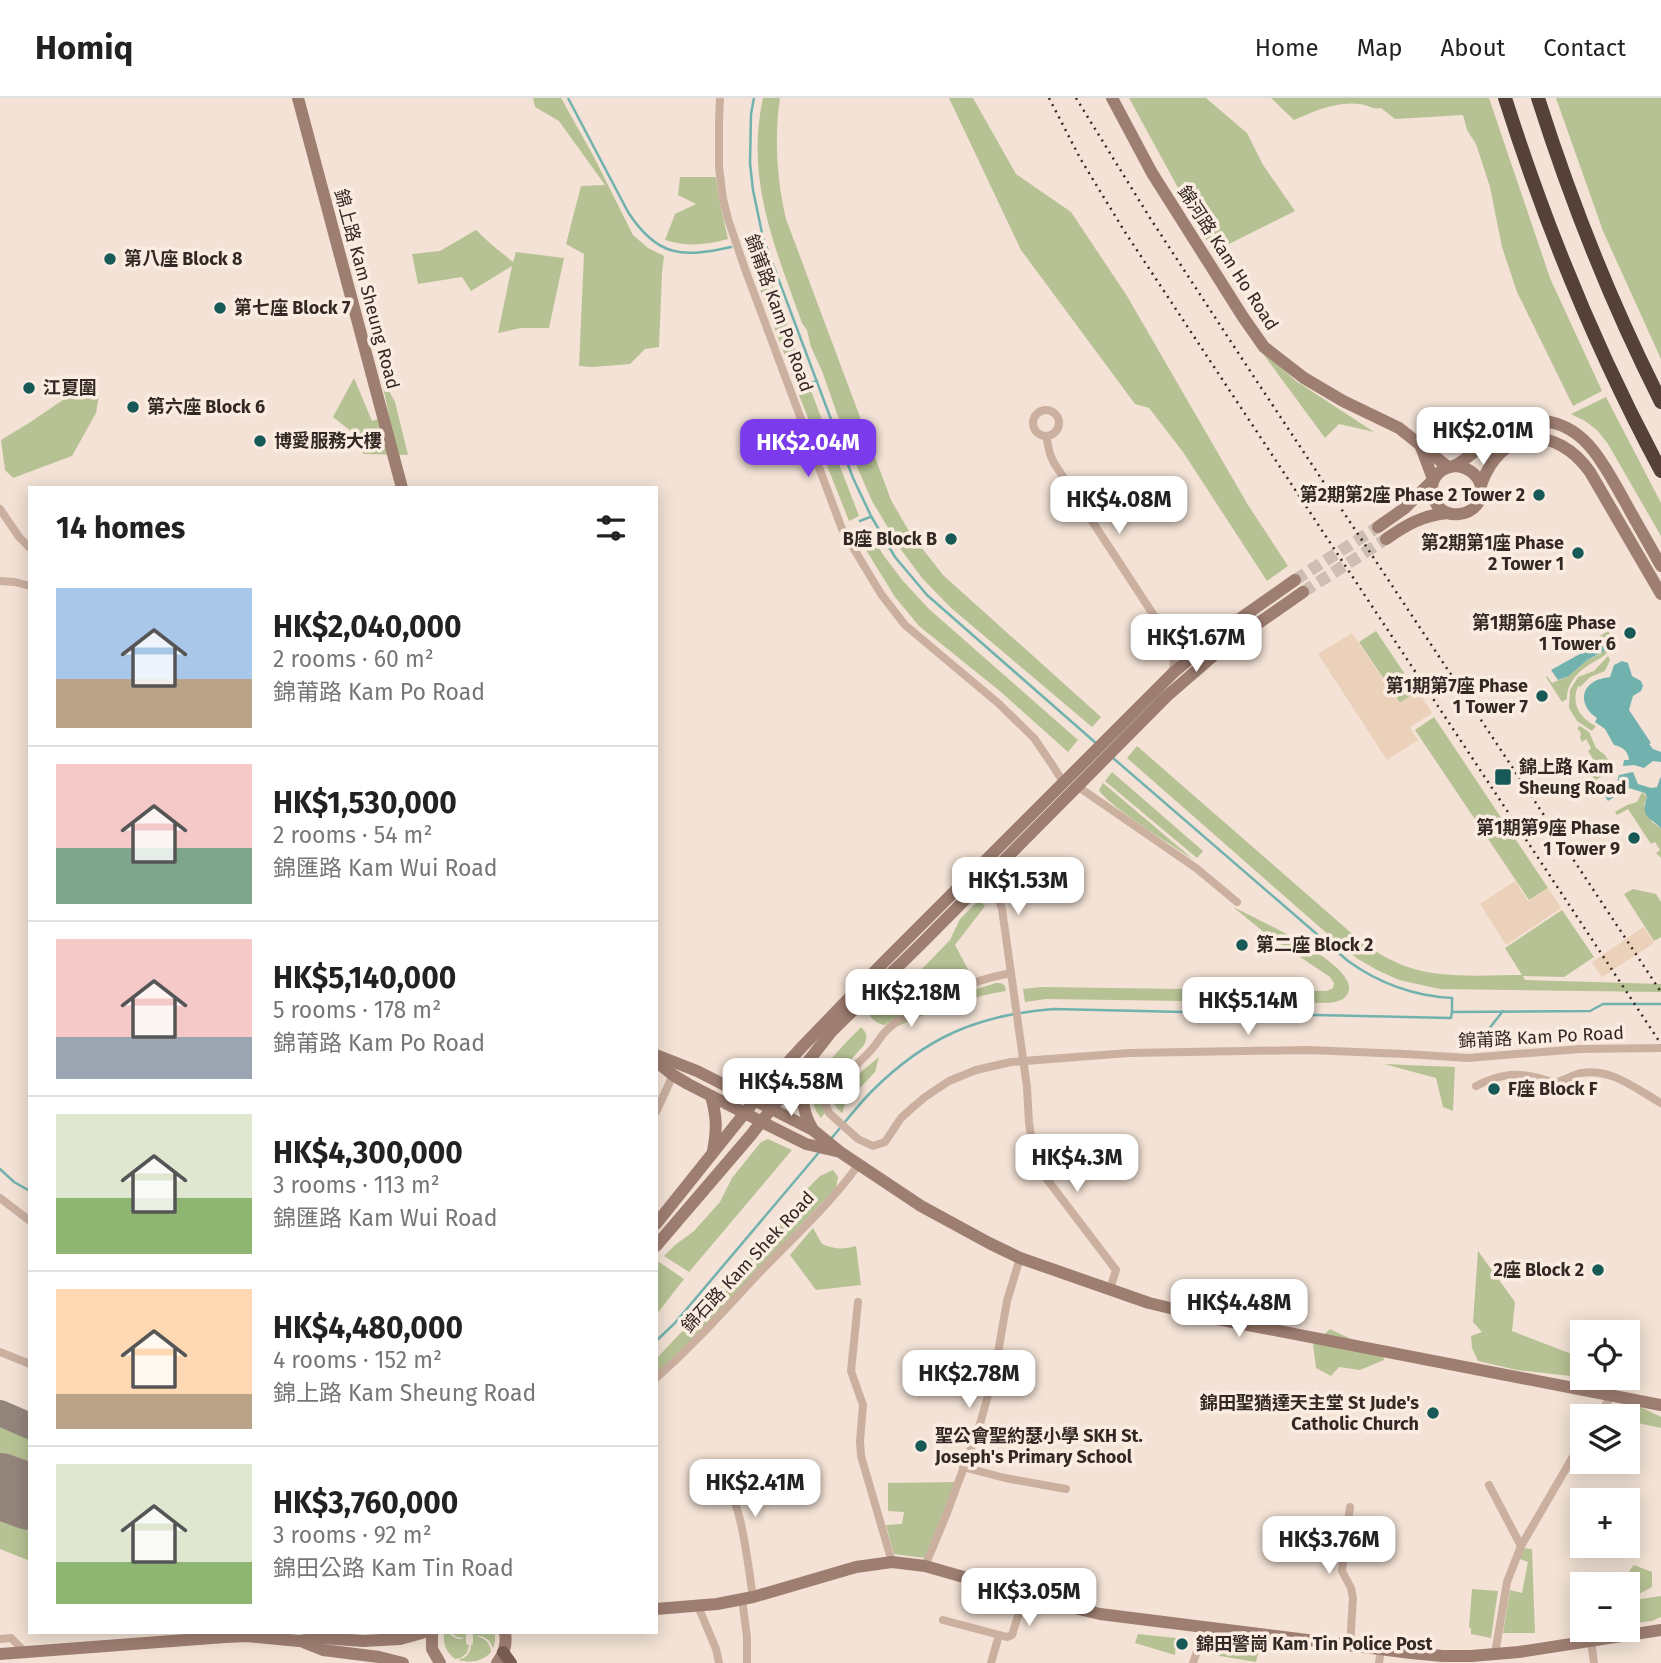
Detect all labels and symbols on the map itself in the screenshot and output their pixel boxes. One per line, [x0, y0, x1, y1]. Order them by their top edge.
street label: 錦河路 Kam Ho Road [1173, 181, 1283, 335]
street label: 錦上路 Kam Sheung Road [330, 187, 404, 391]
street label: 錦莆路 Kam Po Road [740, 231, 818, 395]
place label: 第八座 Block 8 [124, 248, 242, 270]
marker: 第八座 Block 8 [102, 251, 118, 267]
place label: 第七座 Block 7 [234, 297, 351, 319]
marker: 第七座 Block 7 [212, 300, 228, 316]
place label: 江夏圍 [43, 377, 97, 399]
marker: 江夏圍 [21, 380, 37, 396]
place label: 第六座 Block 6 [147, 396, 265, 418]
marker: 第六座 Block 6 [125, 399, 141, 415]
pin: HK$2.01M [1411, 408, 1555, 467]
pin: HK$2.04M [736, 420, 880, 479]
place label: 博愛服務大樓 [274, 430, 382, 452]
marker: 博愛服務大樓 [252, 433, 268, 449]
pin: HK$4.08M [1047, 476, 1191, 536]
place label: 第2期第2座 Phase 2 Tower 2 [1300, 484, 1525, 506]
marker: 第2期第2座 Phase 2 Tower 2 [1531, 487, 1547, 503]
place label: B座 Block B [843, 528, 937, 550]
marker: B座 Block B [943, 531, 959, 547]
place label: 第2期第1座 Phase 2 Tower 1 [1421, 532, 1564, 575]
marker: 第2期第1座 Phase 2 Tower 1 [1570, 545, 1586, 561]
place label: 第1期第6座 Phase 1 Tower 6 [1472, 612, 1616, 655]
pin: HK$1.67M [1124, 614, 1268, 674]
marker: 第1期第6座 Phase 1 Tower 6 [1622, 625, 1638, 641]
place label: 第1期第7座 Phase 1 Tower 7 [1386, 675, 1529, 718]
marker: 第1期第7座 Phase 1 Tower 7 [1534, 688, 1550, 704]
place label: 錦上路 Kam Sheung Road [1519, 756, 1626, 799]
marker: 錦上路 Kam Sheung Road [1493, 767, 1513, 787]
place label: 第1期第9座 Phase 1 Tower 9 [1476, 817, 1620, 860]
marker: 第1期第9座 Phase 1 Tower 9 [1626, 830, 1642, 846]
pin: HK$1.53M [946, 858, 1090, 917]
place label: 第二座 Block 2 [1256, 934, 1373, 956]
marker: 第二座 Block 2 [1234, 937, 1250, 953]
pin: HK$2.18M [839, 970, 983, 1029]
pin: HK$5.14M [1176, 978, 1320, 1037]
street label: 錦莆路 Kam Po Road [1458, 1022, 1624, 1052]
pin: HK$4.58M [719, 1058, 863, 1118]
place label: F座 Block F [1508, 1078, 1598, 1100]
marker: F座 Block F [1486, 1081, 1502, 1097]
pin: HK$4.3M [1012, 1134, 1142, 1194]
street label: 錦石路 Kam Shek Road [677, 1187, 819, 1337]
place label: 2座 Block 2 [1493, 1259, 1584, 1281]
marker: 2座 Block 2 [1590, 1262, 1606, 1278]
pin: HK$4.48M [1167, 1280, 1311, 1339]
pin: HK$2.78M [897, 1350, 1041, 1410]
place label: 錦田聖猶達天主堂 St Jude's Catholic Church [1200, 1392, 1419, 1435]
marker: 錦田聖猶達天主堂 St Jude's Catholic Church [1425, 1405, 1441, 1421]
place label: 聖公會聖約瑟小學 SKH St. Joseph's Primary School [934, 1425, 1143, 1468]
marker: 聖公會聖約瑟小學 SKH St. Joseph's Primary School [913, 1438, 929, 1454]
pin: HK$2.41M [683, 1460, 827, 1519]
pin: HK$3.76M [1257, 1516, 1401, 1576]
pin: HK$3.05M [957, 1568, 1101, 1628]
place label: 錦田警崗 Kam Tin Police Post [1196, 1633, 1433, 1655]
marker: 錦田警崗 Kam Tin Police Post [1174, 1636, 1190, 1652]

